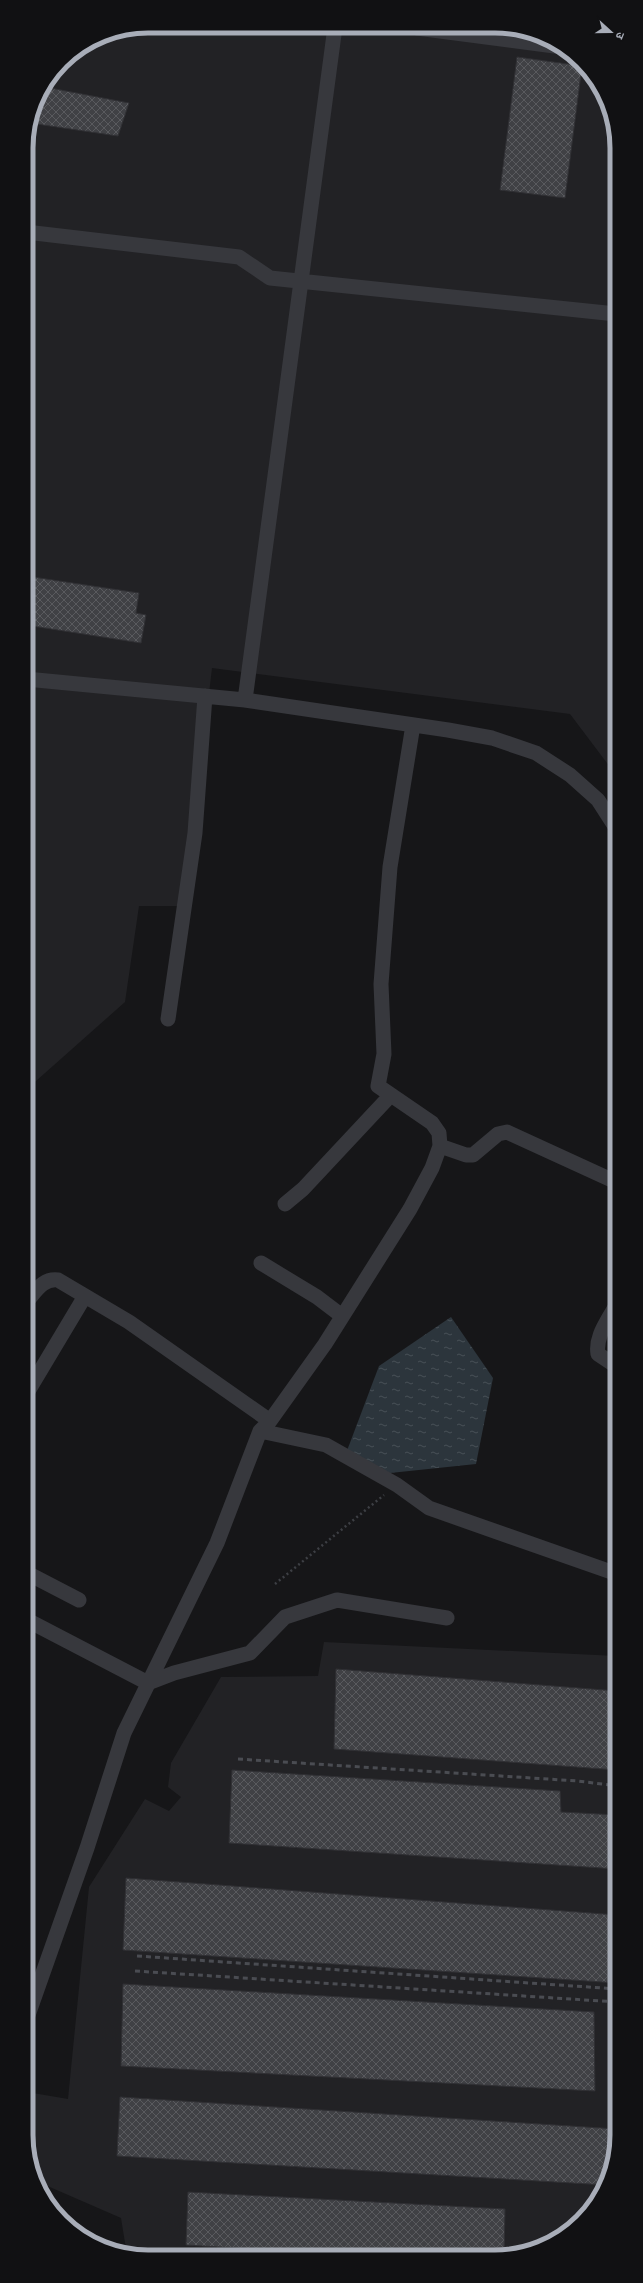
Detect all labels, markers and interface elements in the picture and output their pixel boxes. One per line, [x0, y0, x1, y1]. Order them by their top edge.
north arrow [591, 12, 631, 52]
text: उ [613, 30, 628, 42]

